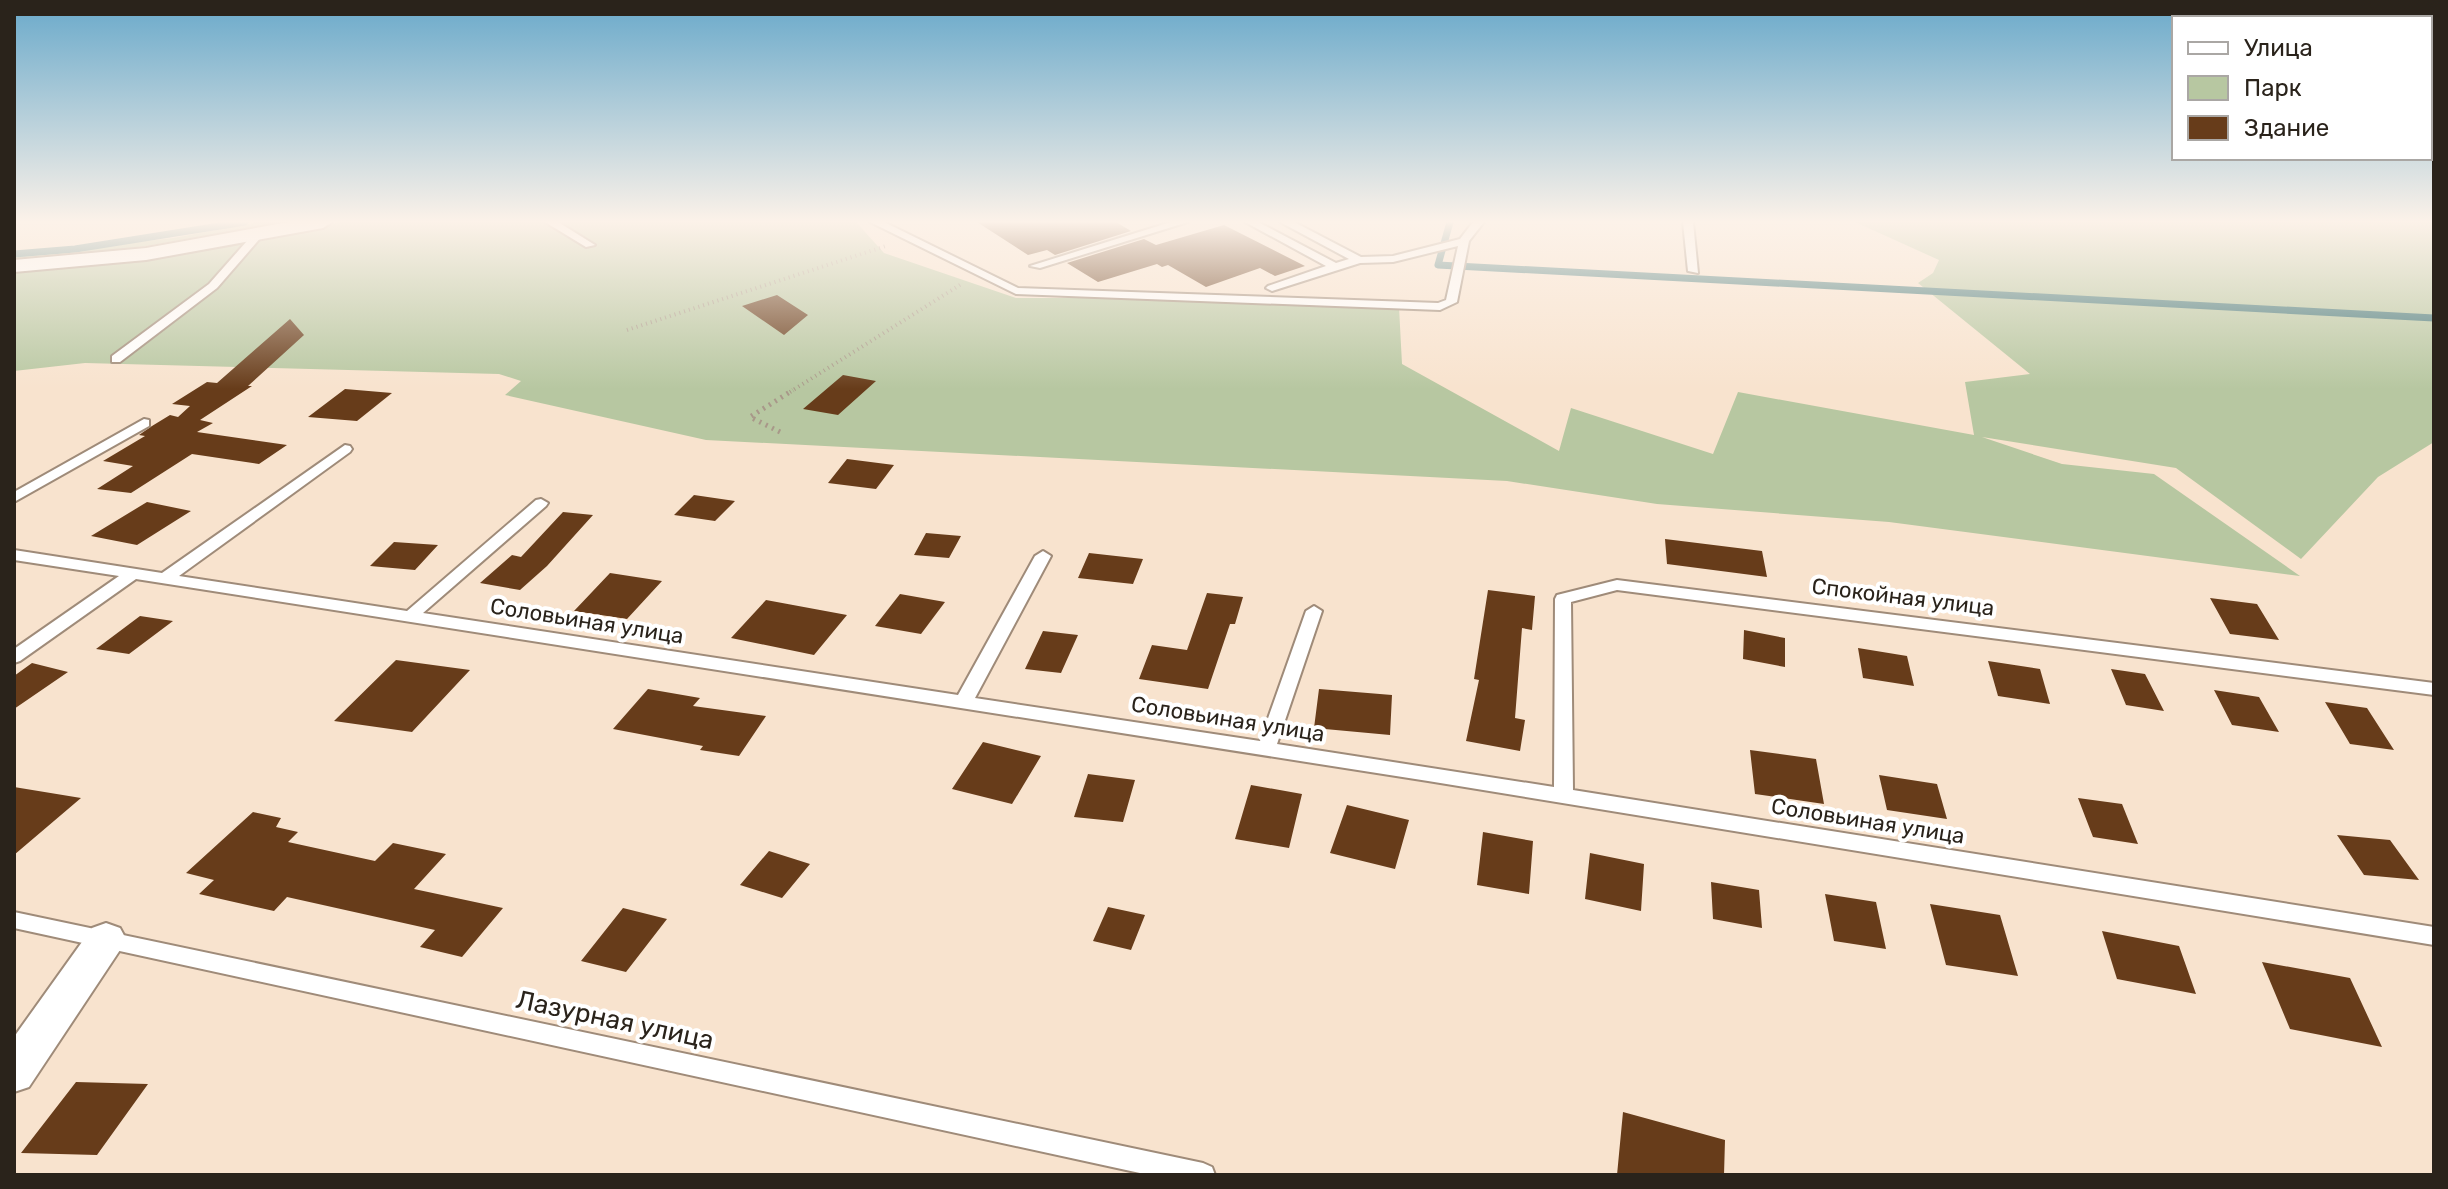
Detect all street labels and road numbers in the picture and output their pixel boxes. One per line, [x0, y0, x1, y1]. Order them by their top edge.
street label: Спокойная улица [1810, 572, 1996, 622]
street label: Соловьиная улица [488, 592, 686, 650]
street label: Соловьиная улица [1129, 690, 1327, 748]
street label: Соловьиная улица [1769, 792, 1967, 850]
street label: Лазурная улица [513, 984, 717, 1056]

